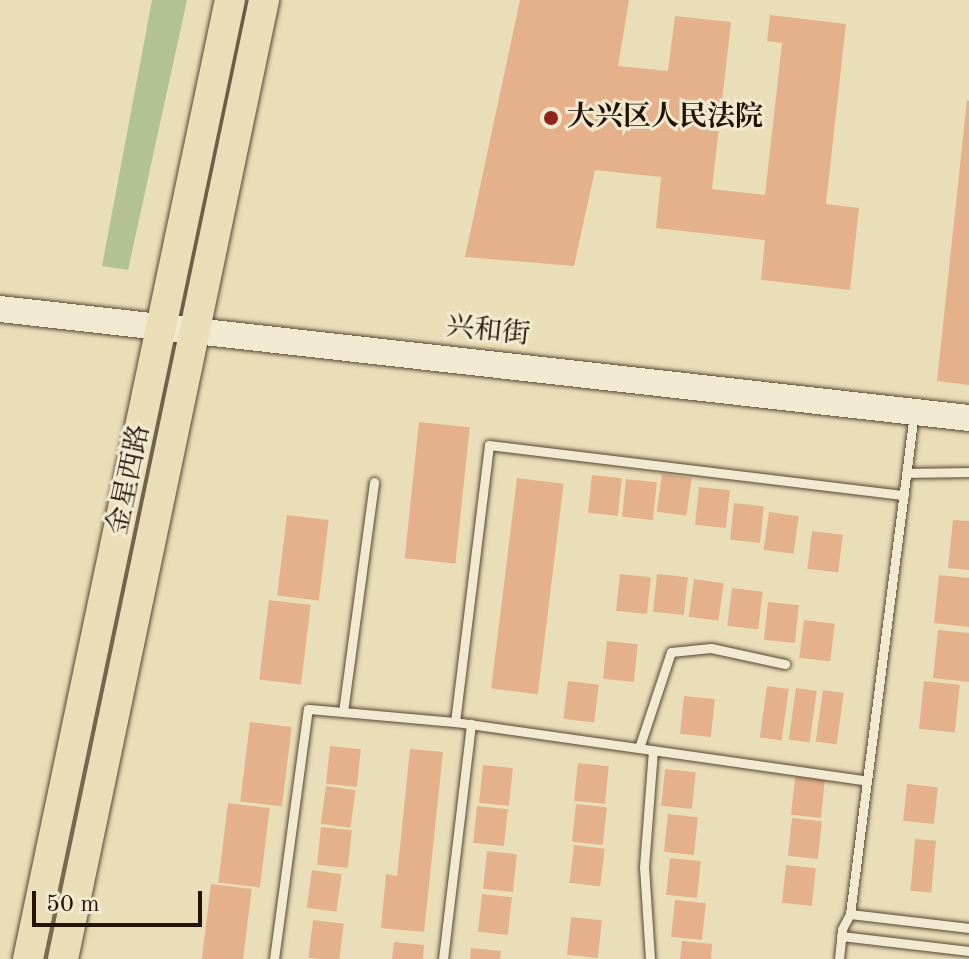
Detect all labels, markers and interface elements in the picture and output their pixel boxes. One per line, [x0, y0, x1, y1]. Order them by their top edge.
place label: 大兴区人民法院 [567, 101, 763, 135]
marker: 大兴区人民法院 [542, 109, 560, 127]
street label: 兴和街 [444, 311, 532, 353]
street label: 金星西路 [102, 422, 158, 538]
scale bar [36, 875, 206, 925]
text: 50 m [46, 893, 100, 917]

